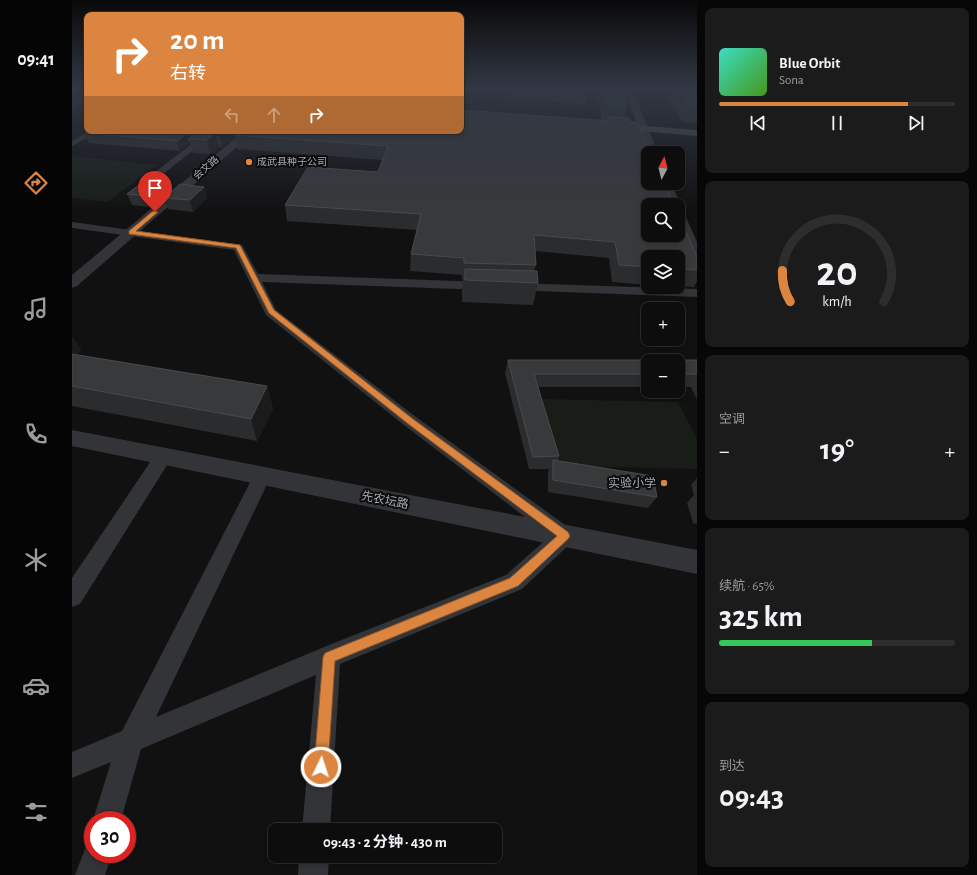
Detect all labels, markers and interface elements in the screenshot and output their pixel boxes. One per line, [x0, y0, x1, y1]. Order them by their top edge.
text: 20 m [170, 27, 225, 55]
icon: right [104, 28, 156, 80]
text: 09:41 [17, 51, 55, 69]
text: Blue Orbit [779, 56, 840, 71]
text: 右转 [170, 65, 206, 83]
text: Sona [779, 74, 804, 87]
icon: left [221, 104, 243, 126]
icon: ahead [263, 104, 285, 126]
icon: right [305, 104, 327, 126]
icon: previous [747, 112, 769, 134]
icon: pause [826, 112, 848, 134]
icon: next [905, 112, 927, 134]
north arrow [641, 146, 685, 190]
map controls [641, 146, 685, 398]
street label: 会文路 [191, 154, 221, 182]
place label: 成武县种子公司 [257, 156, 327, 167]
marker: 成武县种子公司 [244, 157, 254, 167]
icon: directions [22, 169, 50, 197]
pin [138, 171, 172, 212]
icon: arrive [144, 177, 166, 199]
button: search [641, 198, 685, 242]
button: layers [641, 250, 685, 294]
text: 20 [816, 252, 858, 293]
icon: music [22, 295, 50, 323]
text: km/h [822, 295, 852, 309]
button: + [641, 302, 685, 346]
button: − [641, 354, 685, 398]
text: 空调 [719, 413, 745, 426]
icon: phone [22, 420, 50, 448]
text: 19° [820, 435, 854, 465]
text: − [719, 440, 730, 462]
text: + [944, 440, 955, 462]
place label: 实验小学 [608, 476, 656, 489]
marker: 实验小学 [659, 478, 669, 488]
street label: 先农坛路 [360, 489, 410, 510]
icon: climate [22, 546, 50, 574]
text: 续航 · 65% [719, 580, 775, 593]
text: 325 km [719, 602, 803, 632]
icon: car [22, 672, 50, 700]
position arrow [300, 746, 342, 788]
text: 到达 [719, 760, 745, 773]
text: 09:43 [719, 782, 784, 812]
icon: filters [22, 798, 50, 826]
speed limit sign: 30 [84, 811, 136, 863]
text: 09:43 · 2 分钟 · 430 m [323, 835, 447, 850]

